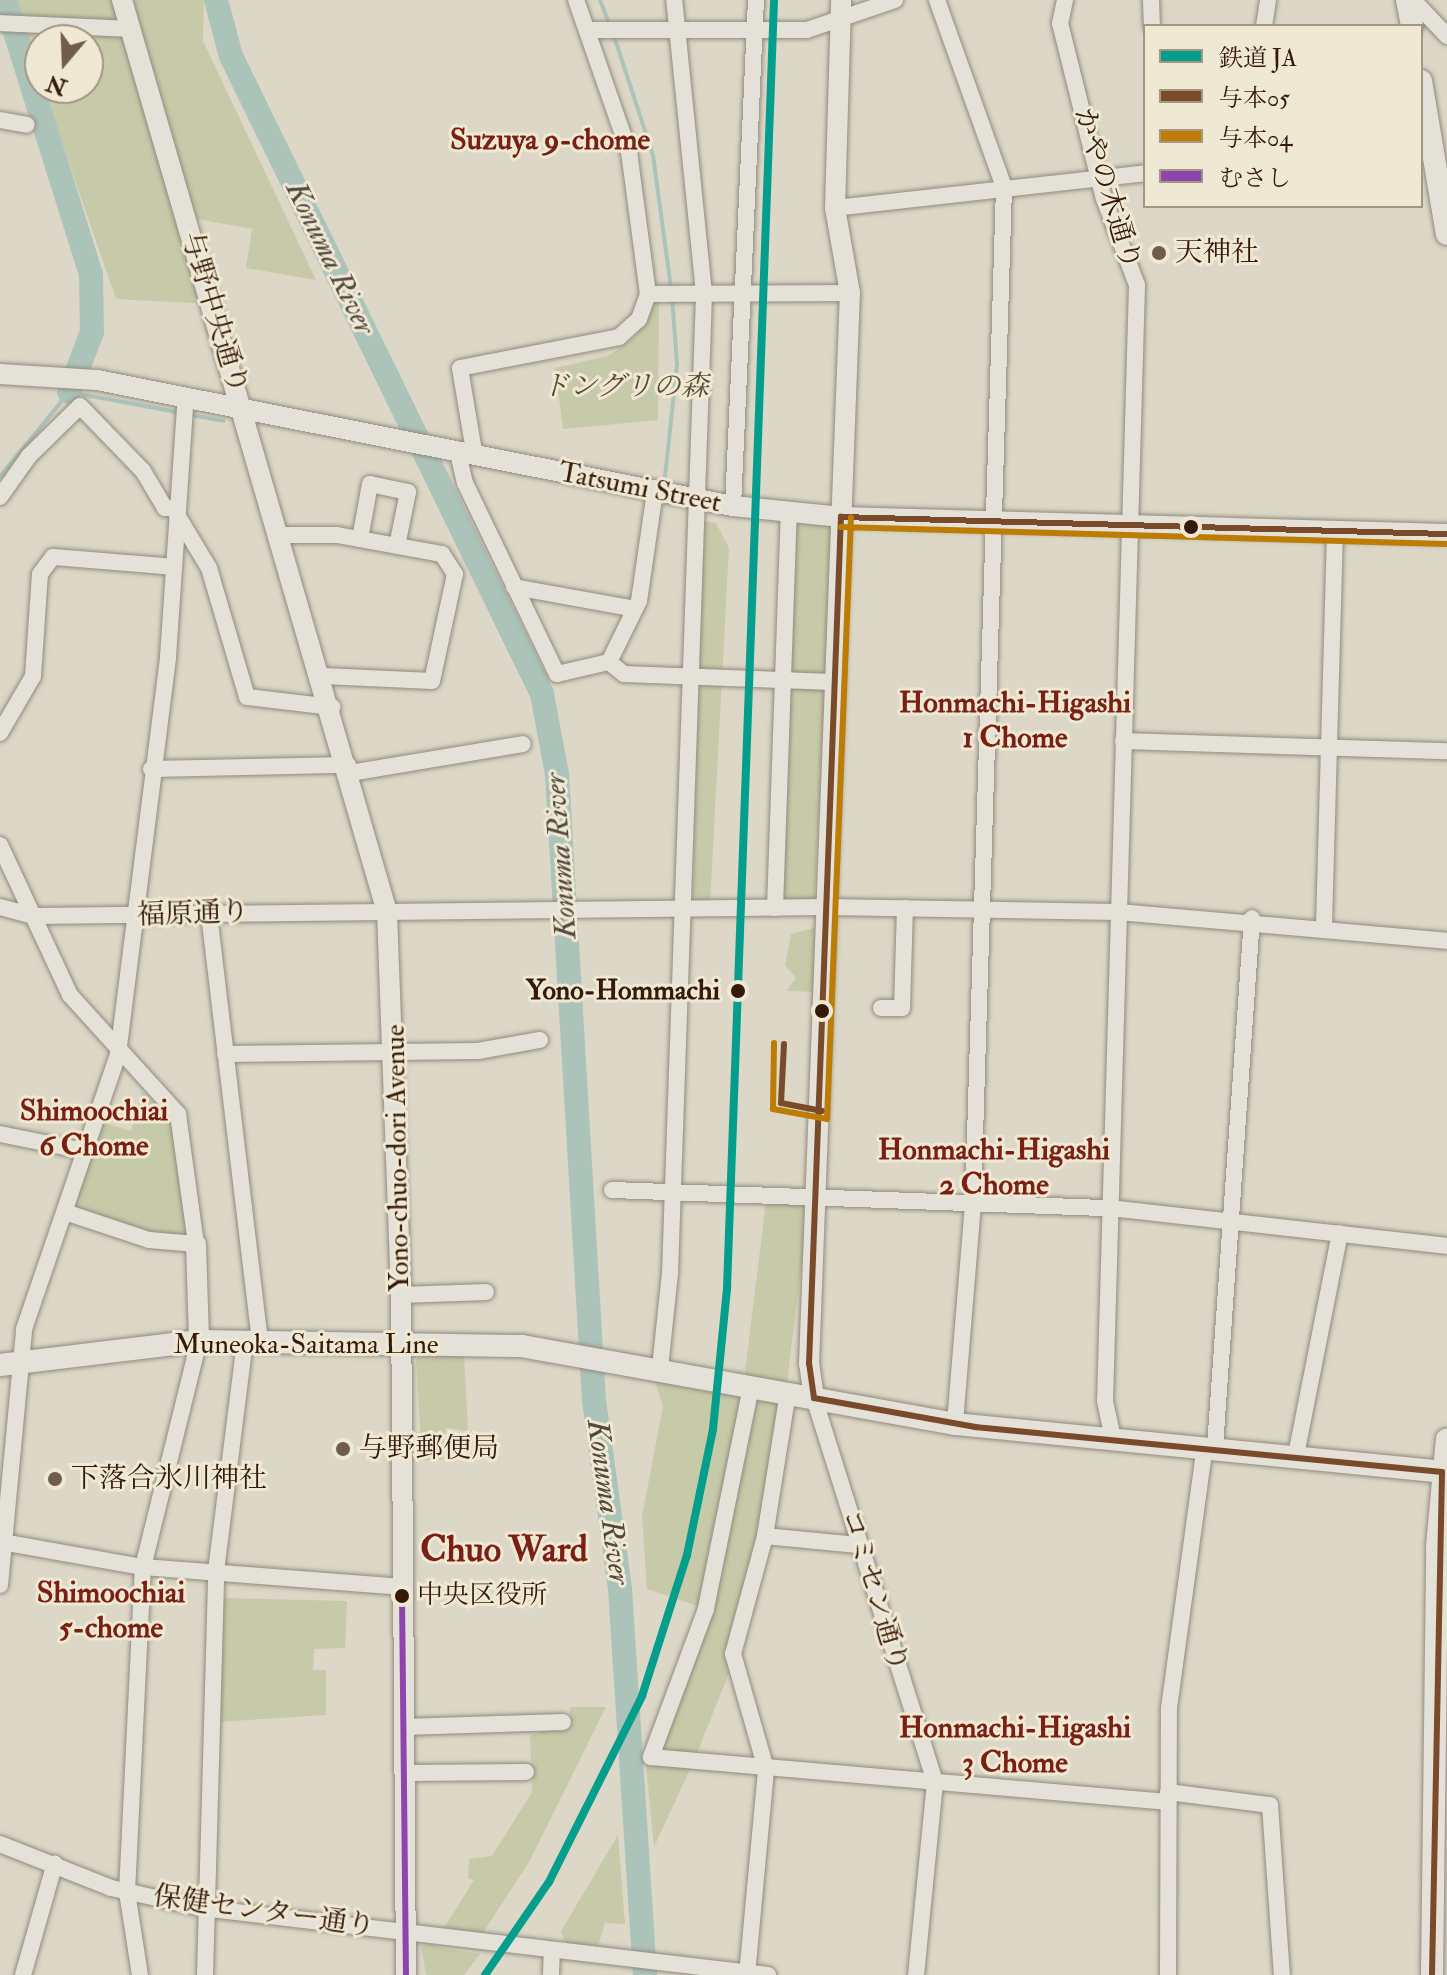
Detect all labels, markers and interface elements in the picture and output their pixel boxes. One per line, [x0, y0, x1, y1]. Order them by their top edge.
north arrow [24, 24, 104, 104]
legend [1143, 24, 1423, 208]
text: 鉄道 JA [1219, 43, 1297, 74]
text: N [43, 68, 71, 101]
text: 与本05 [1219, 83, 1290, 114]
street label: かやの木通り [1066, 104, 1148, 274]
district label: Suzuya 9-chome [450, 122, 650, 158]
text: 与本04 [1219, 123, 1292, 154]
text: むさし [1219, 163, 1291, 194]
water label: Konuma River [277, 176, 383, 340]
street label: 与野中央通り [173, 228, 255, 398]
place label: 天神社 [1175, 236, 1259, 270]
marker: 天神社 [1150, 244, 1168, 262]
park label: ドングリの森 [541, 370, 709, 404]
street label: Tatsumi Street [556, 456, 724, 520]
unlabelled marker [1183, 519, 1199, 535]
district label: Honmachi-Higashi 1 Chome [899, 685, 1131, 756]
water label: Konuma River [537, 772, 585, 940]
street label: 福原通り [136, 895, 250, 933]
place label: Yono-Hommachi [526, 974, 720, 1008]
marker: Yono-Hommachi [727, 980, 749, 1002]
unlabelled marker [814, 1003, 830, 1019]
street label: Yono-chuo-dori Avenue [379, 1024, 417, 1292]
district label: Shimoochiai 6 Chome [20, 1093, 168, 1164]
district label: Honmachi-Higashi 2 Chome [878, 1132, 1110, 1202]
street label: Muneoka-Saitama Line [173, 1328, 439, 1362]
water label: Konuma River [579, 1417, 637, 1587]
place label: 与野郵便局 [359, 1432, 499, 1466]
marker: 与野郵便局 [334, 1440, 352, 1458]
place label: 下落合氷川神社 [71, 1462, 267, 1496]
marker: 下落合氷川神社 [46, 1470, 64, 1488]
street label: コミセン通り [833, 1506, 915, 1676]
district label: Chuo Ward [420, 1528, 588, 1572]
district label: Shimoochiai 5-chome [37, 1575, 185, 1646]
place label: 中央区役所 [417, 1580, 547, 1612]
marker: 中央区役所 [394, 1588, 410, 1604]
district label: Honmachi-Higashi 3 Chome [899, 1710, 1131, 1780]
street label: 保健センター通り [151, 1880, 377, 1944]

